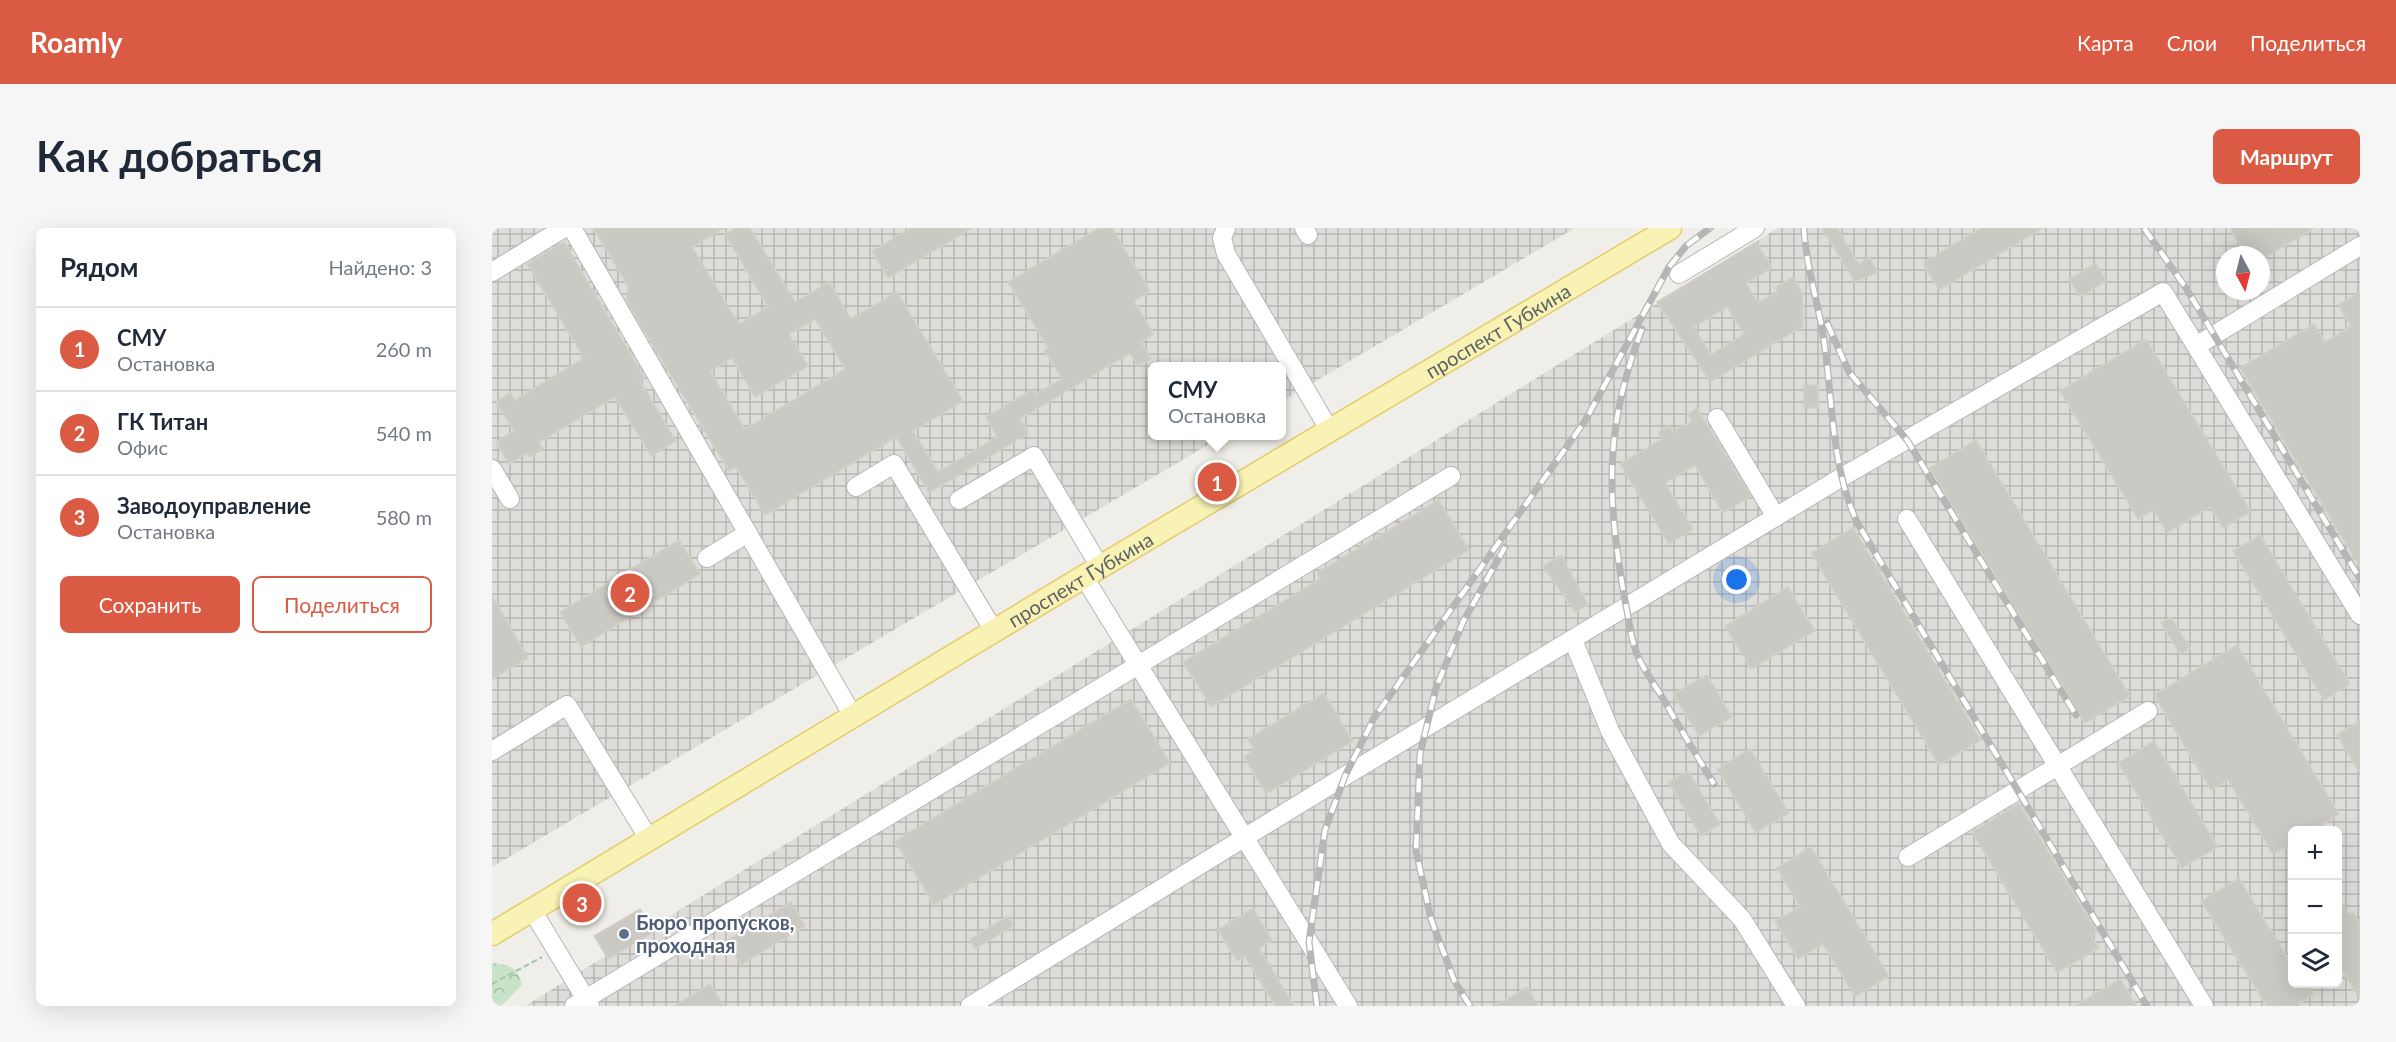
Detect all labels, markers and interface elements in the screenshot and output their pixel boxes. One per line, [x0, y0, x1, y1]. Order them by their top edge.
text: Roamly [30, 25, 123, 59]
text: Карта [2077, 30, 2134, 55]
text: Слои [2167, 30, 2217, 55]
text: Поделиться [2250, 30, 2366, 55]
button: Маршрут [2213, 129, 2360, 184]
text: Как добраться [36, 131, 323, 181]
north arrow [2216, 246, 2270, 300]
text: Рядом [60, 251, 138, 283]
text: Найдено: 3 [329, 255, 432, 279]
street label: проспект Губкина [1421, 278, 1575, 383]
text: СМУ [117, 324, 167, 351]
text: 1 [74, 337, 85, 361]
text: 260 m [376, 337, 432, 361]
text: Остановка [117, 351, 215, 375]
popup [1148, 362, 1286, 440]
text: СМУ [1168, 376, 1217, 403]
text: Остановка [1168, 403, 1266, 427]
text: ГК Титан [117, 408, 208, 435]
text: 2 [74, 421, 85, 445]
text: 540 m [376, 421, 432, 445]
text: Офис [117, 435, 168, 459]
pin: 1 [1198, 460, 1236, 504]
text: Заводоуправление [117, 492, 311, 519]
text: 3 [74, 505, 85, 529]
text: 580 m [376, 505, 432, 529]
text: Остановка [117, 519, 215, 543]
street label: проспект Губкина [1003, 526, 1157, 632]
your location [1722, 565, 1751, 594]
pin: 2 [610, 570, 650, 616]
button: Сохранить [60, 576, 240, 633]
button: Поделиться [252, 576, 432, 633]
map controls [2288, 826, 2342, 988]
button: + [2288, 826, 2342, 880]
pin: 3 [562, 880, 602, 926]
button: − [2288, 880, 2342, 934]
place label: Бюро пропусков, проходная [636, 910, 794, 957]
marker: Бюро пропусков, проходная [617, 927, 631, 941]
button: layers [2288, 934, 2342, 988]

